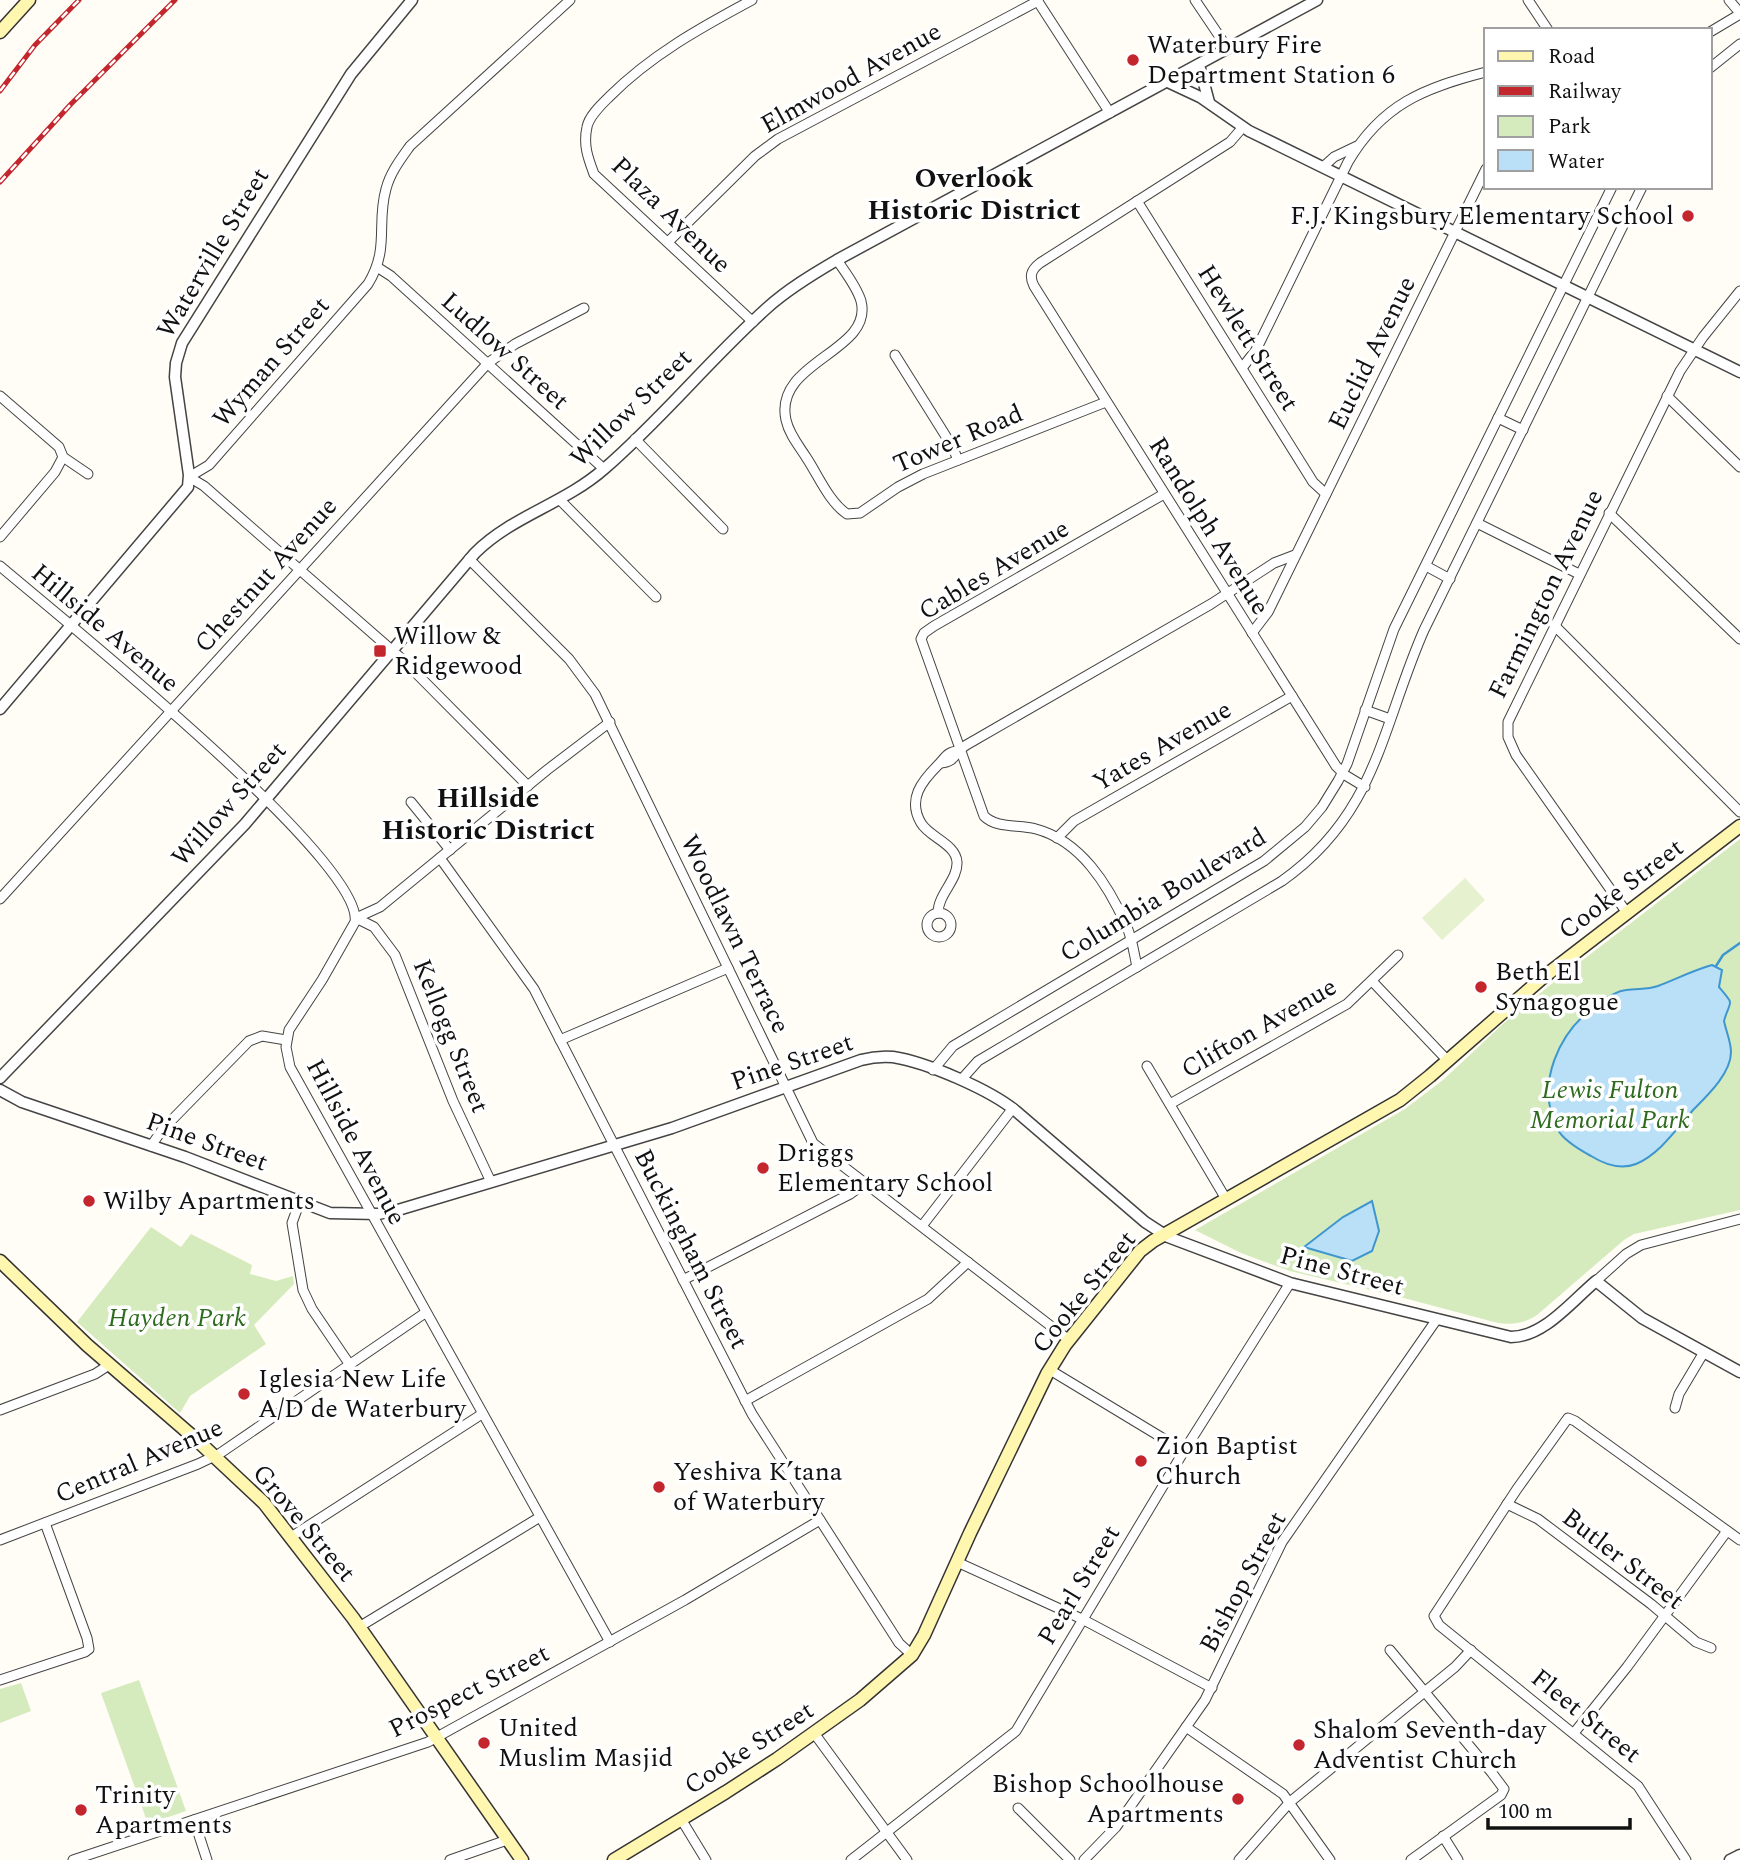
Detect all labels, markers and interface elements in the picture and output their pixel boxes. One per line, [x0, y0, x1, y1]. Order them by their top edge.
street label: Elmwood Avenue [753, 12, 949, 144]
place label: Waterbury Fire Department Station 6 [1147, 25, 1395, 95]
legend [1484, 28, 1712, 189]
text: Road [1548, 41, 1595, 73]
marker: Waterbury Fire Department Station 6 [1125, 52, 1141, 68]
text: Railway [1548, 76, 1622, 108]
text: Park [1548, 111, 1592, 143]
text: Water [1548, 146, 1604, 178]
street label: Plaza Avenue [602, 147, 740, 283]
district label: Overlook Historic District [868, 157, 1081, 232]
street label: Waterville Street [146, 160, 280, 346]
place label: F.J. Kingsbury Elementary School [1290, 196, 1674, 236]
marker: F.J. Kingsbury Elementary School [1680, 208, 1696, 224]
street label: Hewlett Street [1187, 257, 1309, 419]
street label: Euclid Avenue [1317, 269, 1427, 437]
street label: Ludlow Street [432, 282, 578, 420]
street label: Wyman Street [203, 287, 339, 437]
street label: Willow Street [561, 339, 701, 477]
street label: Tower Road [887, 394, 1029, 484]
street label: Randolph Avenue [1138, 429, 1280, 623]
street label: Farmington Avenue [1478, 482, 1614, 706]
street label: Chestnut Avenue [185, 488, 347, 662]
street label: Cables Avenue [911, 509, 1077, 631]
street label: Hillside Avenue [22, 554, 188, 702]
place label: Willow & Ridgewood [394, 616, 523, 686]
marker: Willow & Ridgewood [372, 643, 388, 659]
street label: Yates Avenue [1085, 690, 1239, 802]
street label: Willow Street [162, 732, 296, 876]
district label: Hillside Historic District [382, 777, 595, 852]
street label: Columbia Boulevard [1052, 817, 1274, 973]
street label: Woodlawn Terrace [669, 828, 801, 1040]
street label: Cooke Street [1550, 828, 1692, 950]
place label: Beth El Synagogue [1495, 952, 1619, 1022]
street label: Kellogg Street [402, 953, 500, 1119]
street label: Clifton Avenue [1174, 967, 1344, 1089]
marker: Beth El Synagogue [1473, 979, 1489, 995]
street label: Pine Street [725, 1022, 859, 1102]
street label: Hillside Avenue [295, 1052, 417, 1232]
park label: Lewis Fulton Memorial Park [1530, 1070, 1690, 1140]
street label: Pine Street [140, 1101, 274, 1183]
place label: Driggs Elementary School [777, 1133, 993, 1203]
street label: Buckingham Street [623, 1142, 759, 1356]
marker: Driggs Elementary School [755, 1160, 771, 1176]
place label: Wilby Apartments [103, 1181, 315, 1221]
marker: Wilby Apartments [81, 1193, 97, 1209]
street label: Cooke Street [1022, 1222, 1146, 1362]
street label: Pine Street [1275, 1235, 1409, 1307]
park label: Hayden Park [108, 1298, 246, 1338]
place label: Iglesia New Life A/D de Waterbury [258, 1359, 468, 1429]
marker: Iglesia New Life A/D de Waterbury [236, 1386, 252, 1402]
street label: Central Avenue [49, 1408, 229, 1514]
place label: Zion Baptist Church [1155, 1426, 1298, 1496]
place label: Yeshiva K’tana of Waterbury [673, 1452, 843, 1522]
marker: Zion Baptist Church [1133, 1453, 1149, 1469]
street label: Grove Street [242, 1455, 366, 1591]
marker: Yeshiva K’tana of Waterbury [651, 1479, 667, 1495]
street label: Butler Street [1553, 1498, 1693, 1620]
street label: Bishop Street [1189, 1504, 1297, 1660]
street label: Pearl Street [1027, 1517, 1131, 1653]
street label: Prospect Street [382, 1633, 556, 1749]
street label: Fleet Street [1522, 1659, 1650, 1773]
street label: Cooke Street [676, 1691, 822, 1805]
place label: United Muslim Masjid [498, 1708, 673, 1778]
place label: Shalom Seventh-day Adventist Church [1313, 1710, 1548, 1780]
marker: United Muslim Masjid [476, 1735, 492, 1751]
marker: Shalom Seventh-day Adventist Church [1291, 1737, 1307, 1753]
place label: Bishop Schoolhouse Apartments [992, 1764, 1224, 1834]
place label: Trinity Apartments [95, 1775, 232, 1845]
scale bar [1488, 1786, 1630, 1830]
marker: Bishop Schoolhouse Apartments [1230, 1791, 1246, 1807]
text: 100 m [1498, 1796, 1553, 1828]
marker: Trinity Apartments [73, 1802, 89, 1818]

